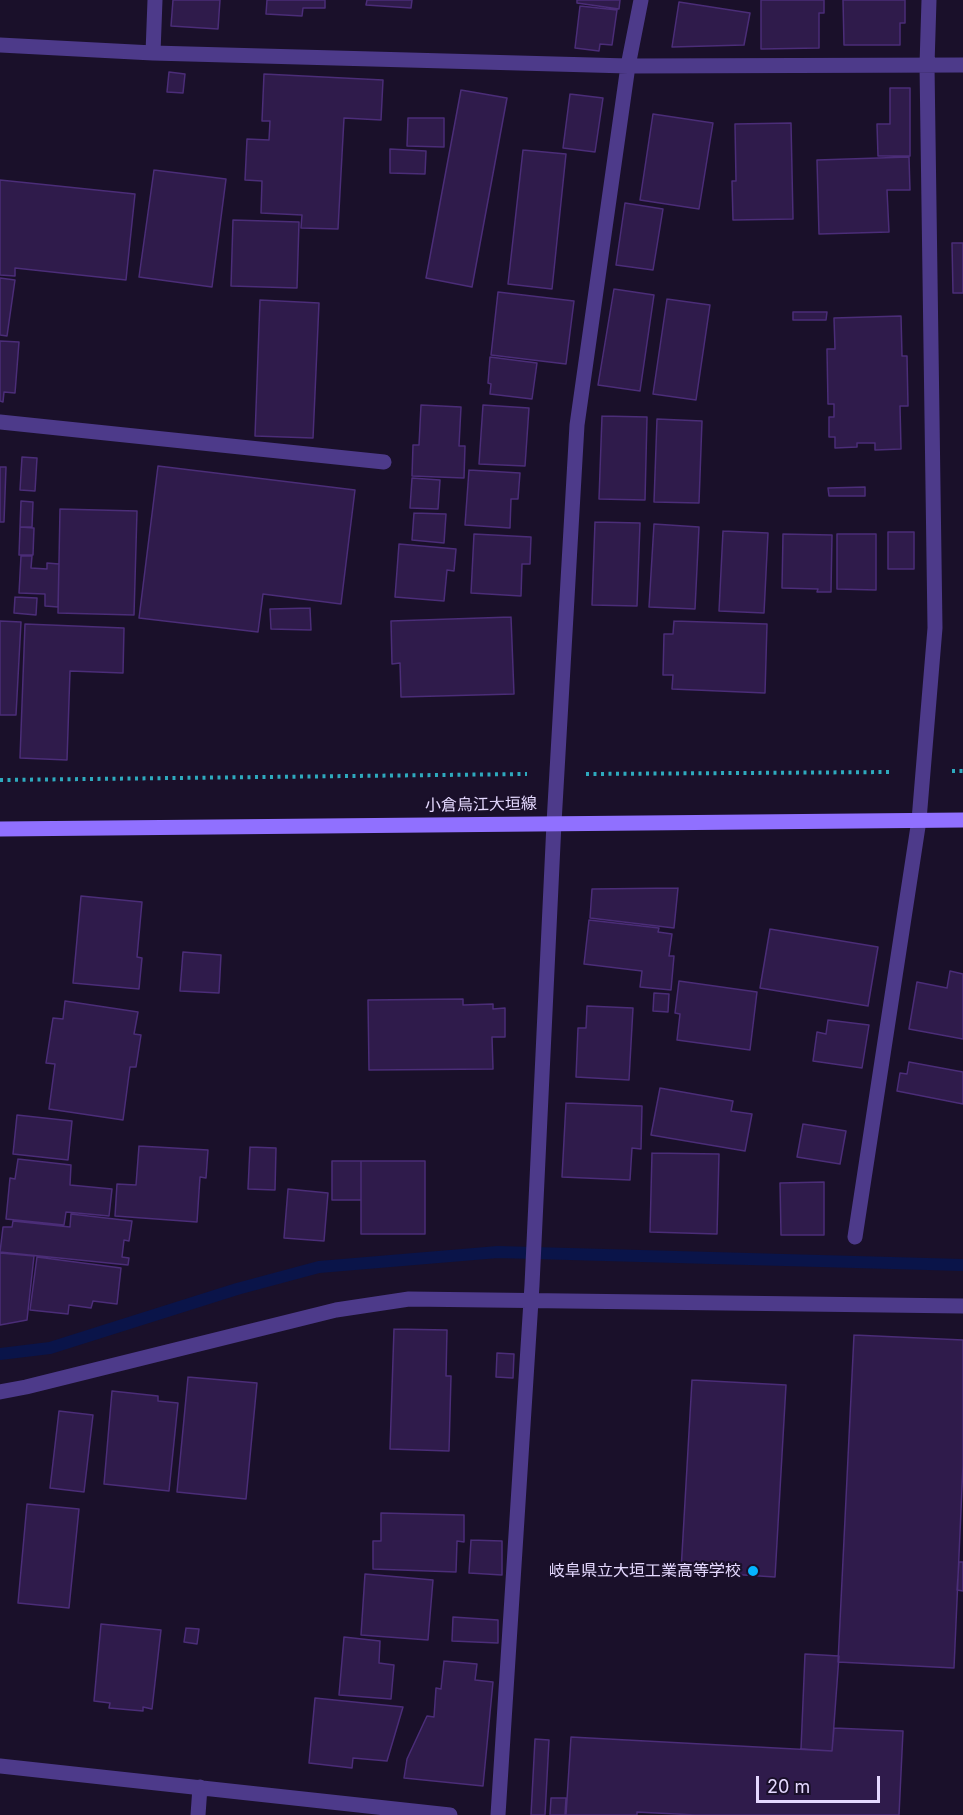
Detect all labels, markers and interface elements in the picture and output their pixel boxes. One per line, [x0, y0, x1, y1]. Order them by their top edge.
street label: 小倉烏江大垣線 [425, 794, 537, 816]
place label: 岐阜県立大垣工業高等学校 [549, 1561, 741, 1581]
marker: 岐阜県立大垣工業高等学校 [746, 1564, 760, 1578]
scale bar [759, 1764, 884, 1802]
text: 20 m [767, 1776, 810, 1797]

